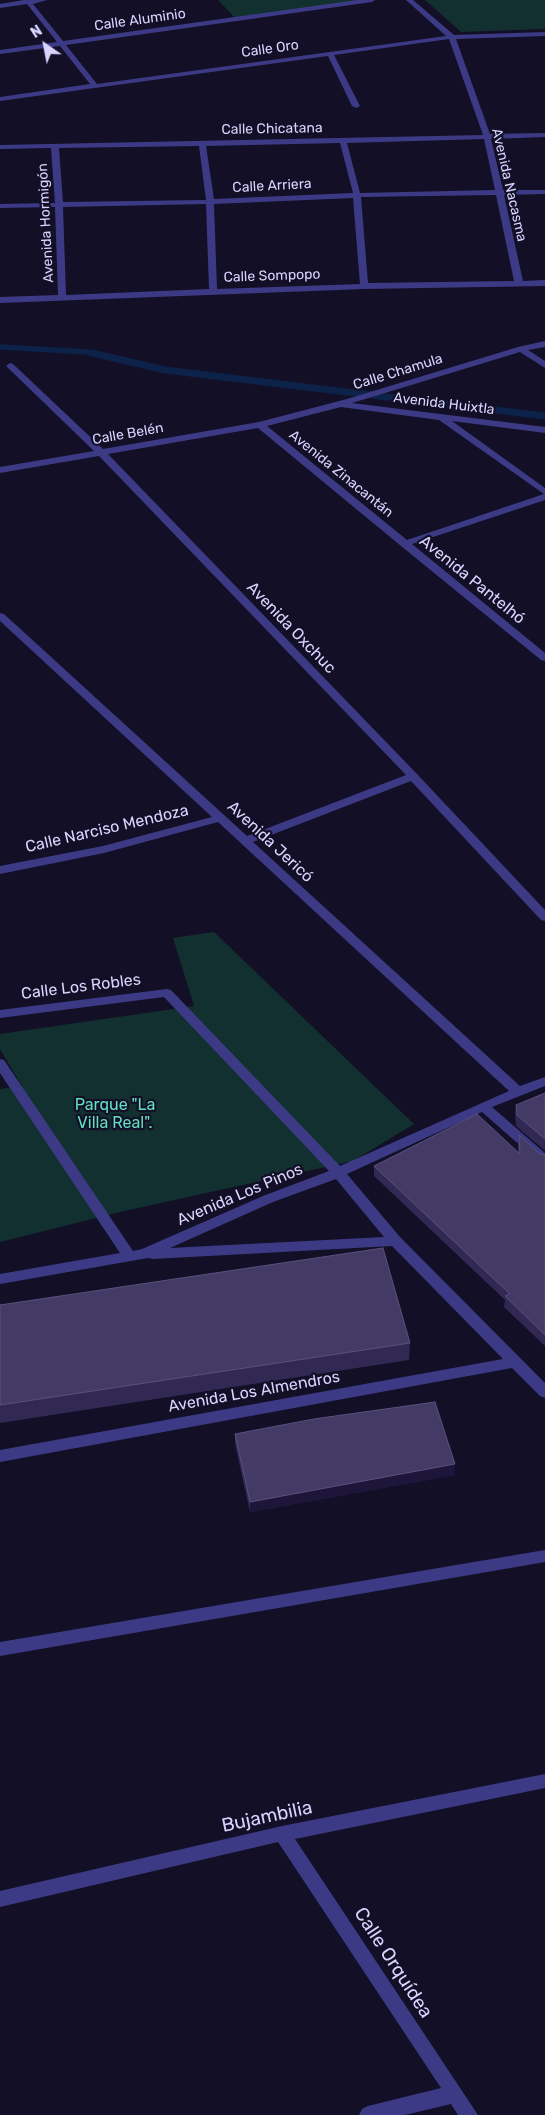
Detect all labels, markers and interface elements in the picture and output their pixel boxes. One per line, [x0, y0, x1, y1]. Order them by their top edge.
street label: Calle Aluminio [93, 5, 187, 35]
north arrow [20, 20, 70, 70]
text: N [28, 22, 45, 42]
street label: Calle Oro [240, 37, 300, 61]
street label: Calle Chicatana [221, 120, 323, 138]
street label: Avenida Nacasma [488, 127, 530, 243]
street label: Avenida Hormigón [34, 163, 58, 283]
street label: Calle Arriera [232, 176, 312, 196]
street label: Calle Sompopo [223, 266, 321, 286]
street label: Calle Chamula [351, 350, 445, 394]
street label: Avenida Huixtla [393, 389, 495, 419]
street label: Calle Belén [91, 419, 165, 449]
street label: Avenida Zinacantán [286, 427, 396, 521]
street label: Avenida Pantelhó [415, 532, 529, 628]
street label: Avenida Oxchuc [242, 578, 340, 678]
street label: Avenida Jericó [223, 797, 317, 887]
street label: Calle Narciso Mendoza [24, 801, 190, 857]
street label: Calle Los Robles [20, 970, 142, 1004]
park label: Parque "La Villa Real". [75, 1095, 155, 1133]
street label: Avenida Los Pinos [174, 1160, 306, 1230]
street label: Avenida Los Almendros [167, 1367, 341, 1417]
street label: Bujambilia [220, 1796, 314, 1838]
street label: Calle Orquídea [349, 1903, 437, 2023]

